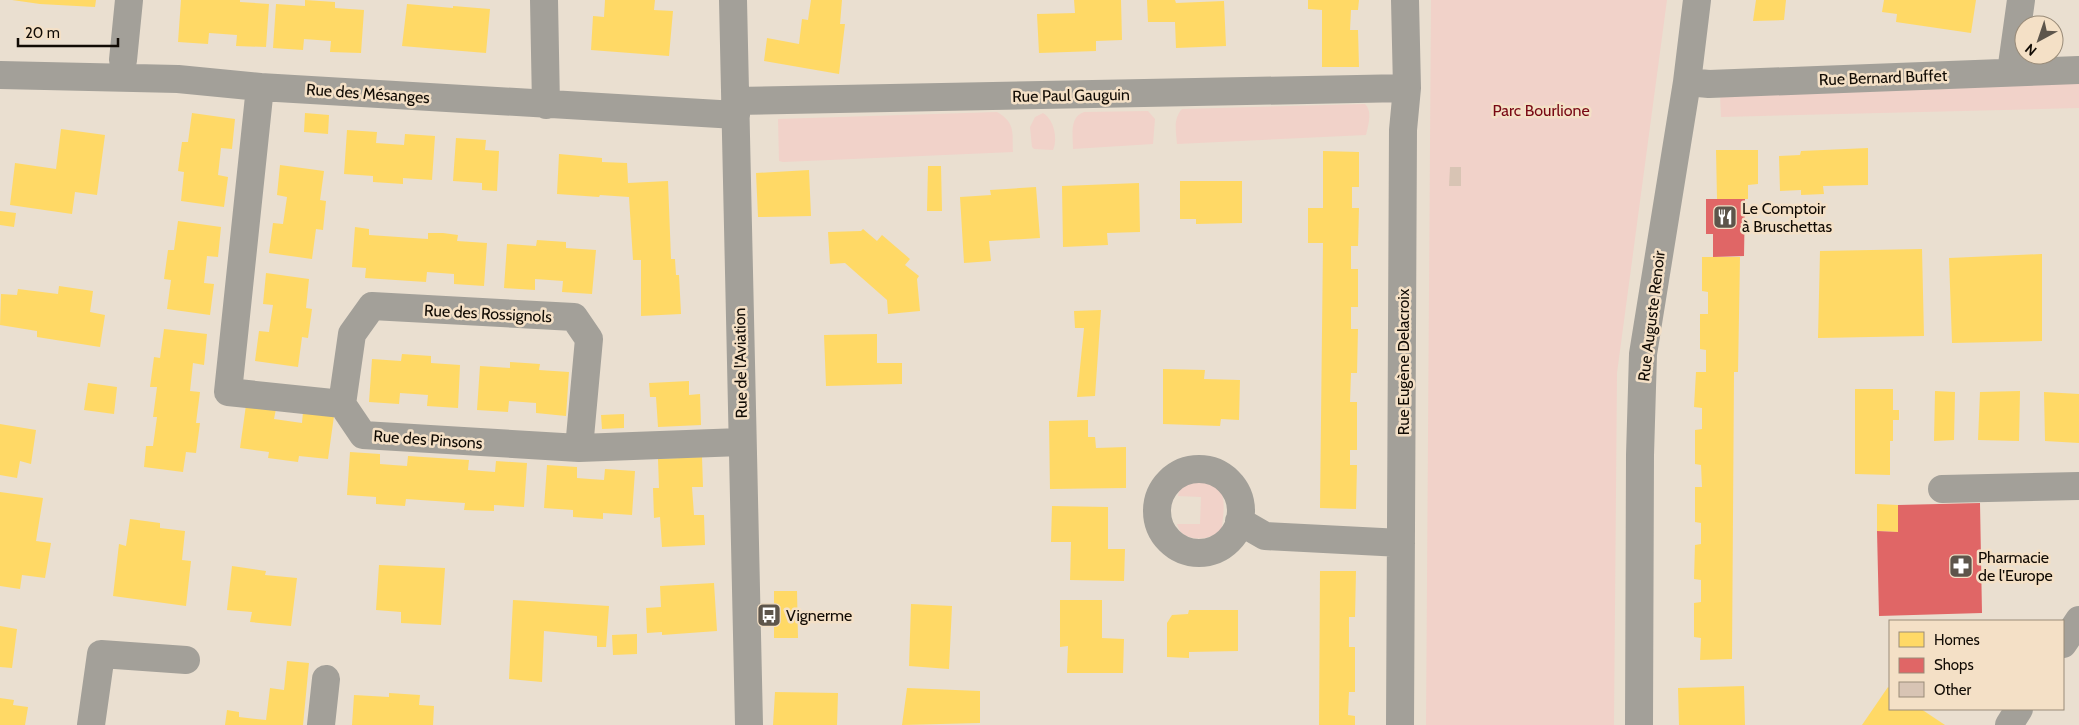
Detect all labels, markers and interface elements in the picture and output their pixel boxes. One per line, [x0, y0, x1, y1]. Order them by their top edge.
scale bar [18, 15, 118, 47]
north arrow [2014, 15, 2064, 65]
text: 20 m [25, 24, 60, 42]
text: N [2021, 40, 2040, 60]
street label: Rue Bernard Buffet [1819, 66, 1948, 89]
street label: Rue des Mésanges [305, 80, 431, 107]
street label: Rue Paul Gauguin [1012, 85, 1130, 106]
park label: Parc Bourlione [1492, 101, 1590, 120]
place label: Le Comptoir à Bruschettas [1742, 199, 1832, 236]
restaurant icon: Le Comptoir à Bruschettas [1712, 204, 1738, 230]
street label: Rue Auguste Renoir [1634, 249, 1669, 382]
street label: Rue Eugène Delacroix [1394, 288, 1413, 435]
street label: Rue des Rossignols [424, 301, 553, 326]
street label: Rue de l'Aviation [730, 307, 751, 418]
street label: Rue des Pinsons [373, 426, 484, 453]
place label: Pharmacie de l'Europe [1978, 548, 2053, 585]
pharmacy icon: Pharmacie de l'Europe [1948, 553, 1974, 579]
bus stop icon: Vignerme [756, 602, 782, 628]
place label: Vignerme [786, 606, 852, 625]
legend [1889, 620, 2064, 710]
text: Homes [1934, 631, 1980, 649]
text: Shops [1934, 656, 1974, 674]
text: Other [1934, 681, 1971, 699]

